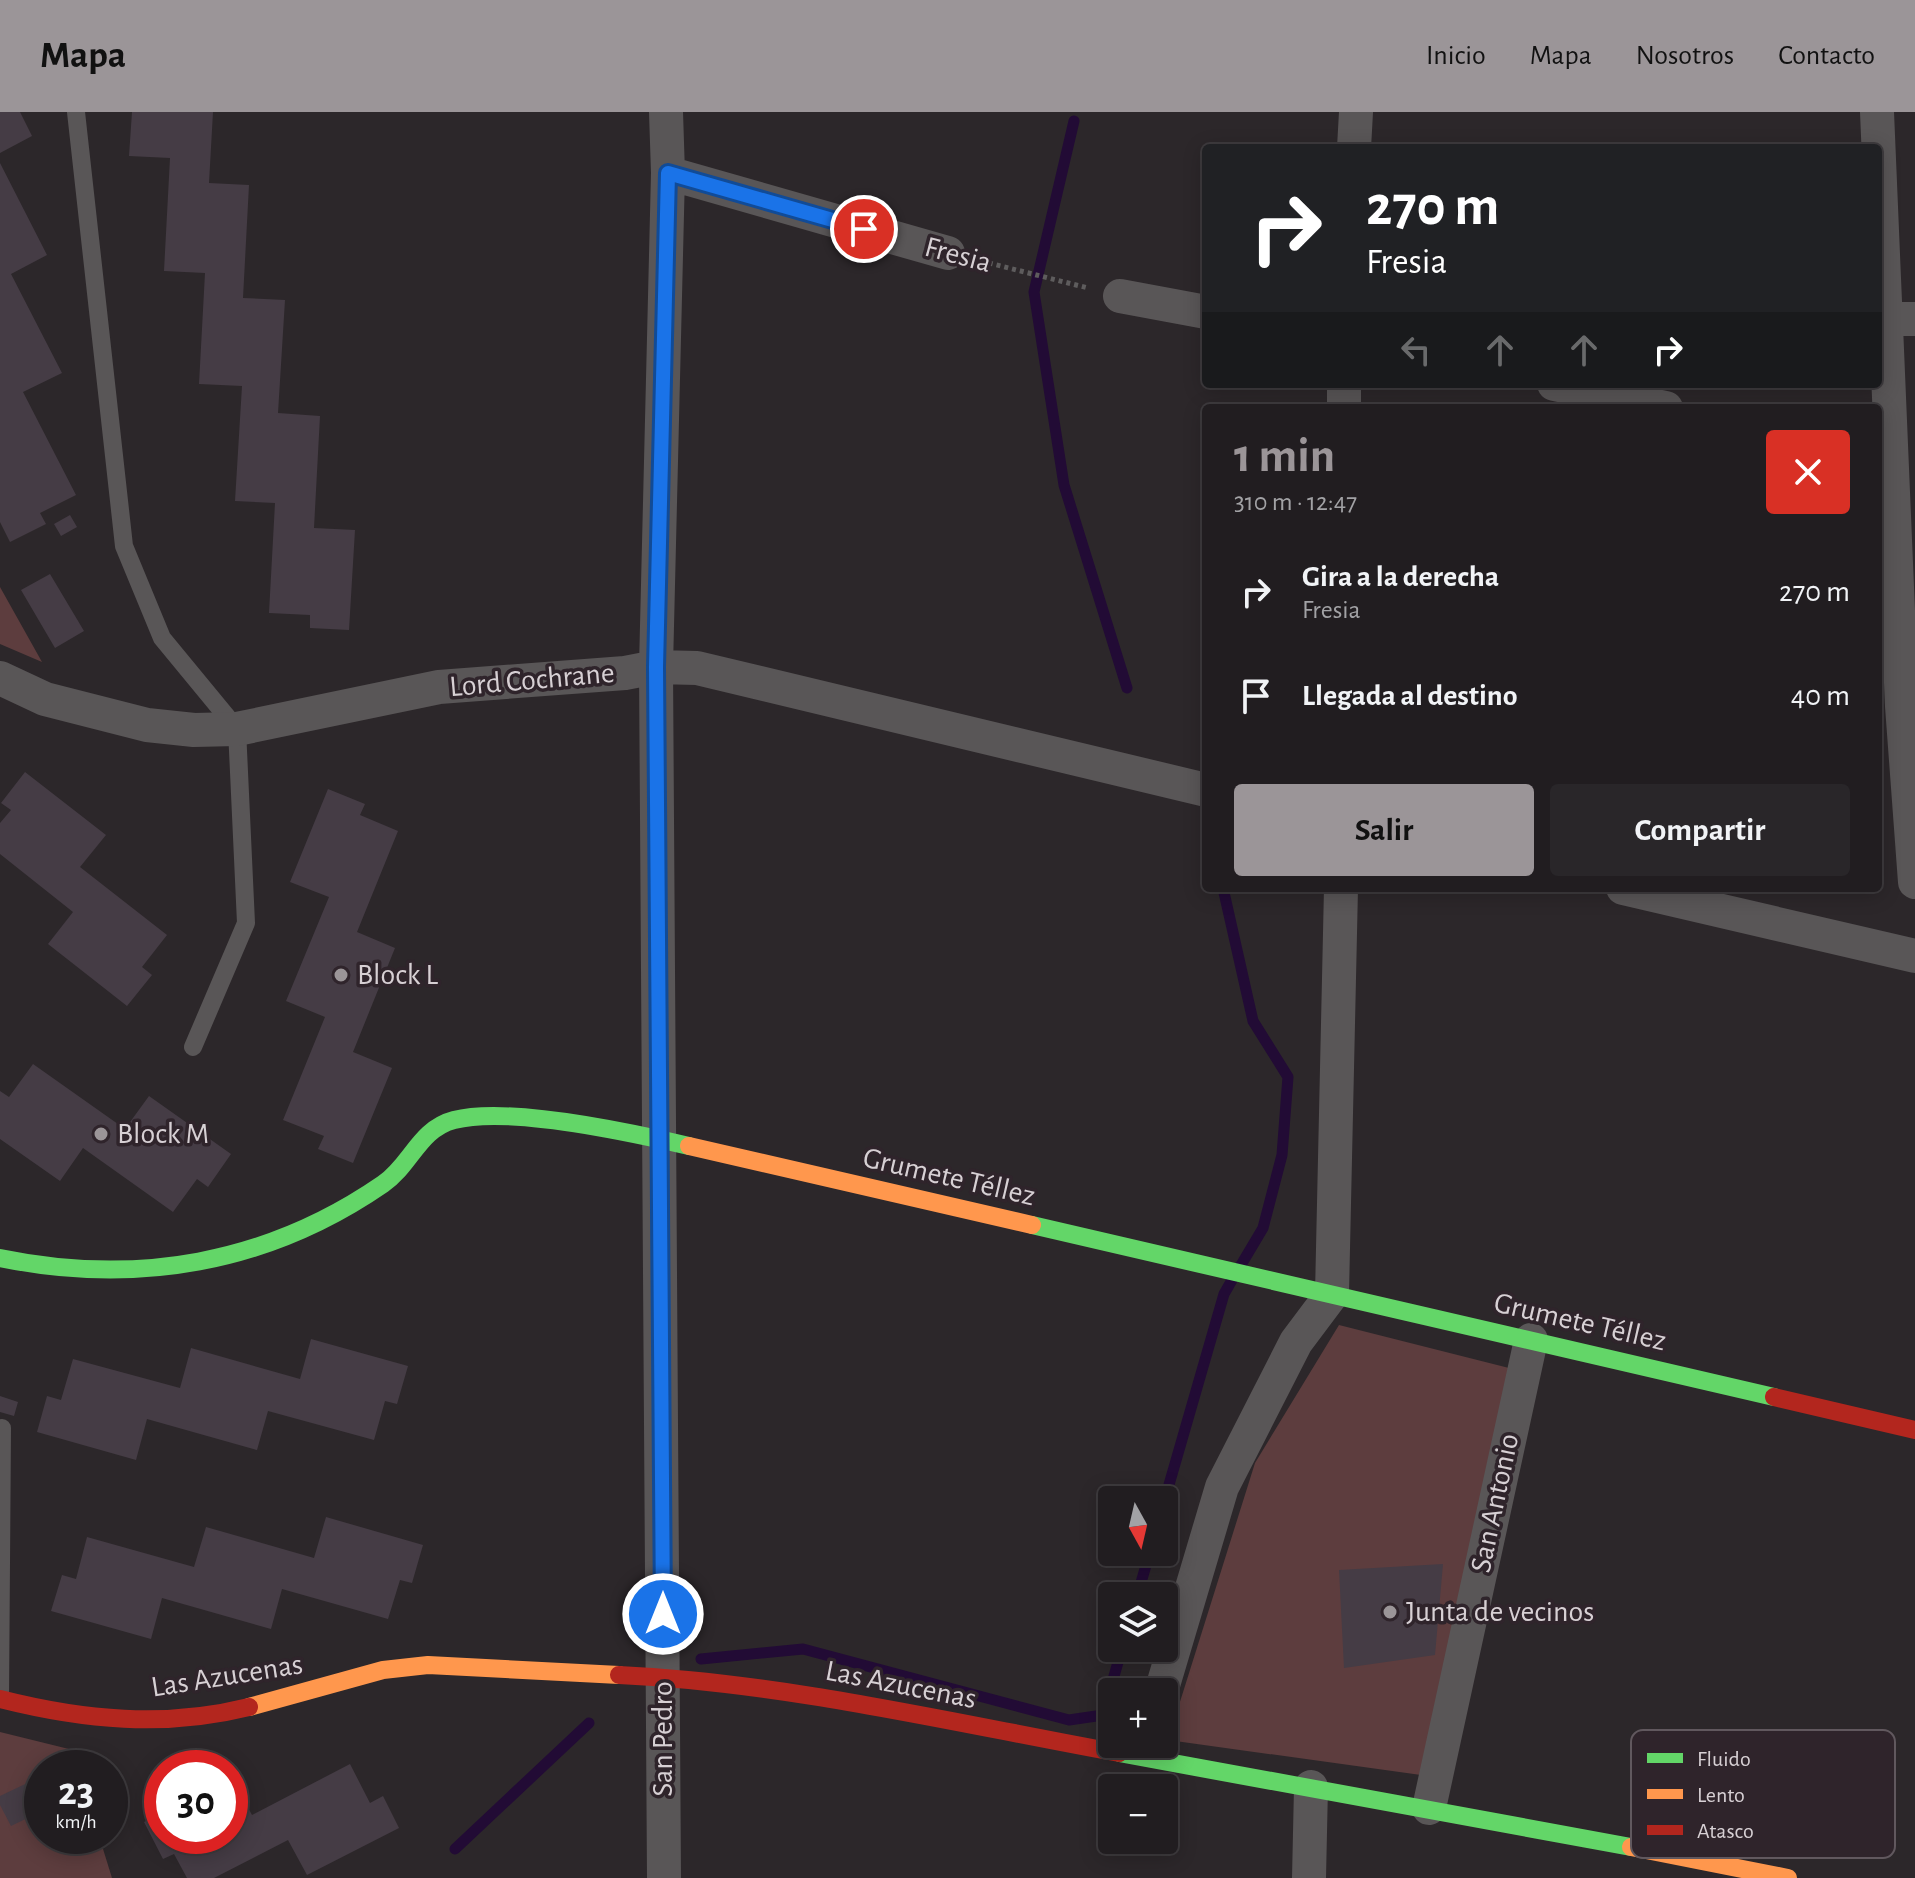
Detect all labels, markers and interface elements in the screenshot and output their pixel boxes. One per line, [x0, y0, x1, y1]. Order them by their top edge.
text: Mapa [40, 37, 126, 75]
text: Inicio [1426, 42, 1486, 70]
text: Mapa [1530, 42, 1592, 70]
text: Nosotros [1636, 42, 1734, 70]
text: Contacto [1778, 42, 1875, 70]
icon: right [1234, 176, 1338, 280]
text: 270 m [1366, 179, 1499, 235]
pin [830, 195, 898, 263]
icon: arrive [842, 207, 886, 251]
street label: Fresia [921, 232, 995, 278]
text: Fresia [1366, 244, 1447, 280]
icon: left [1394, 328, 1438, 372]
icon: ahead [1478, 328, 1522, 372]
icon: ahead [1562, 328, 1606, 372]
icon: right [1646, 328, 1690, 372]
button: close [1766, 430, 1850, 514]
text: 1 min [1234, 433, 1335, 481]
text: 310 m · 12:47 [1234, 489, 1357, 515]
text: Gira a la derecha [1302, 562, 1499, 592]
icon: right [1234, 570, 1278, 614]
text: 270 m [1779, 577, 1850, 607]
text: Fresia [1302, 597, 1361, 623]
street label: Lord Cochrane [448, 658, 616, 702]
icon: arrive [1234, 674, 1278, 718]
text: Llegada al destino [1302, 681, 1518, 711]
text: 40 m [1791, 681, 1850, 711]
button: Salir [1234, 784, 1534, 876]
button: Compartir [1550, 784, 1850, 876]
place label: Block L [357, 960, 438, 990]
marker: Block L [332, 966, 350, 984]
place label: Block M [117, 1119, 209, 1149]
marker: Block M [92, 1125, 110, 1143]
street label: Grumete Téllez [860, 1143, 1038, 1211]
street label: Grumete Téllez [1491, 1288, 1669, 1356]
street label: San Antonio [1466, 1431, 1524, 1575]
north arrow [1098, 1486, 1178, 1566]
map controls [1098, 1486, 1178, 1854]
position arrow [621, 1572, 705, 1656]
button: layers [1098, 1582, 1178, 1662]
place label: Junta de vecinos [1406, 1597, 1594, 1627]
marker: Junta de vecinos [1381, 1603, 1399, 1621]
street label: Las Azucenas [149, 1649, 305, 1703]
street label: Las Azucenas [823, 1656, 979, 1714]
button: + [1098, 1678, 1178, 1758]
street label: San Pedro [648, 1681, 678, 1797]
legend [1631, 1730, 1895, 1858]
text: Fluido [1697, 1748, 1751, 1770]
speed limit sign: 30 [144, 1750, 248, 1854]
text: 23 [58, 1772, 94, 1812]
button: − [1098, 1774, 1178, 1854]
text: Lento [1697, 1784, 1745, 1806]
text: km/h [55, 1812, 97, 1832]
text: Atasco [1697, 1820, 1754, 1842]

